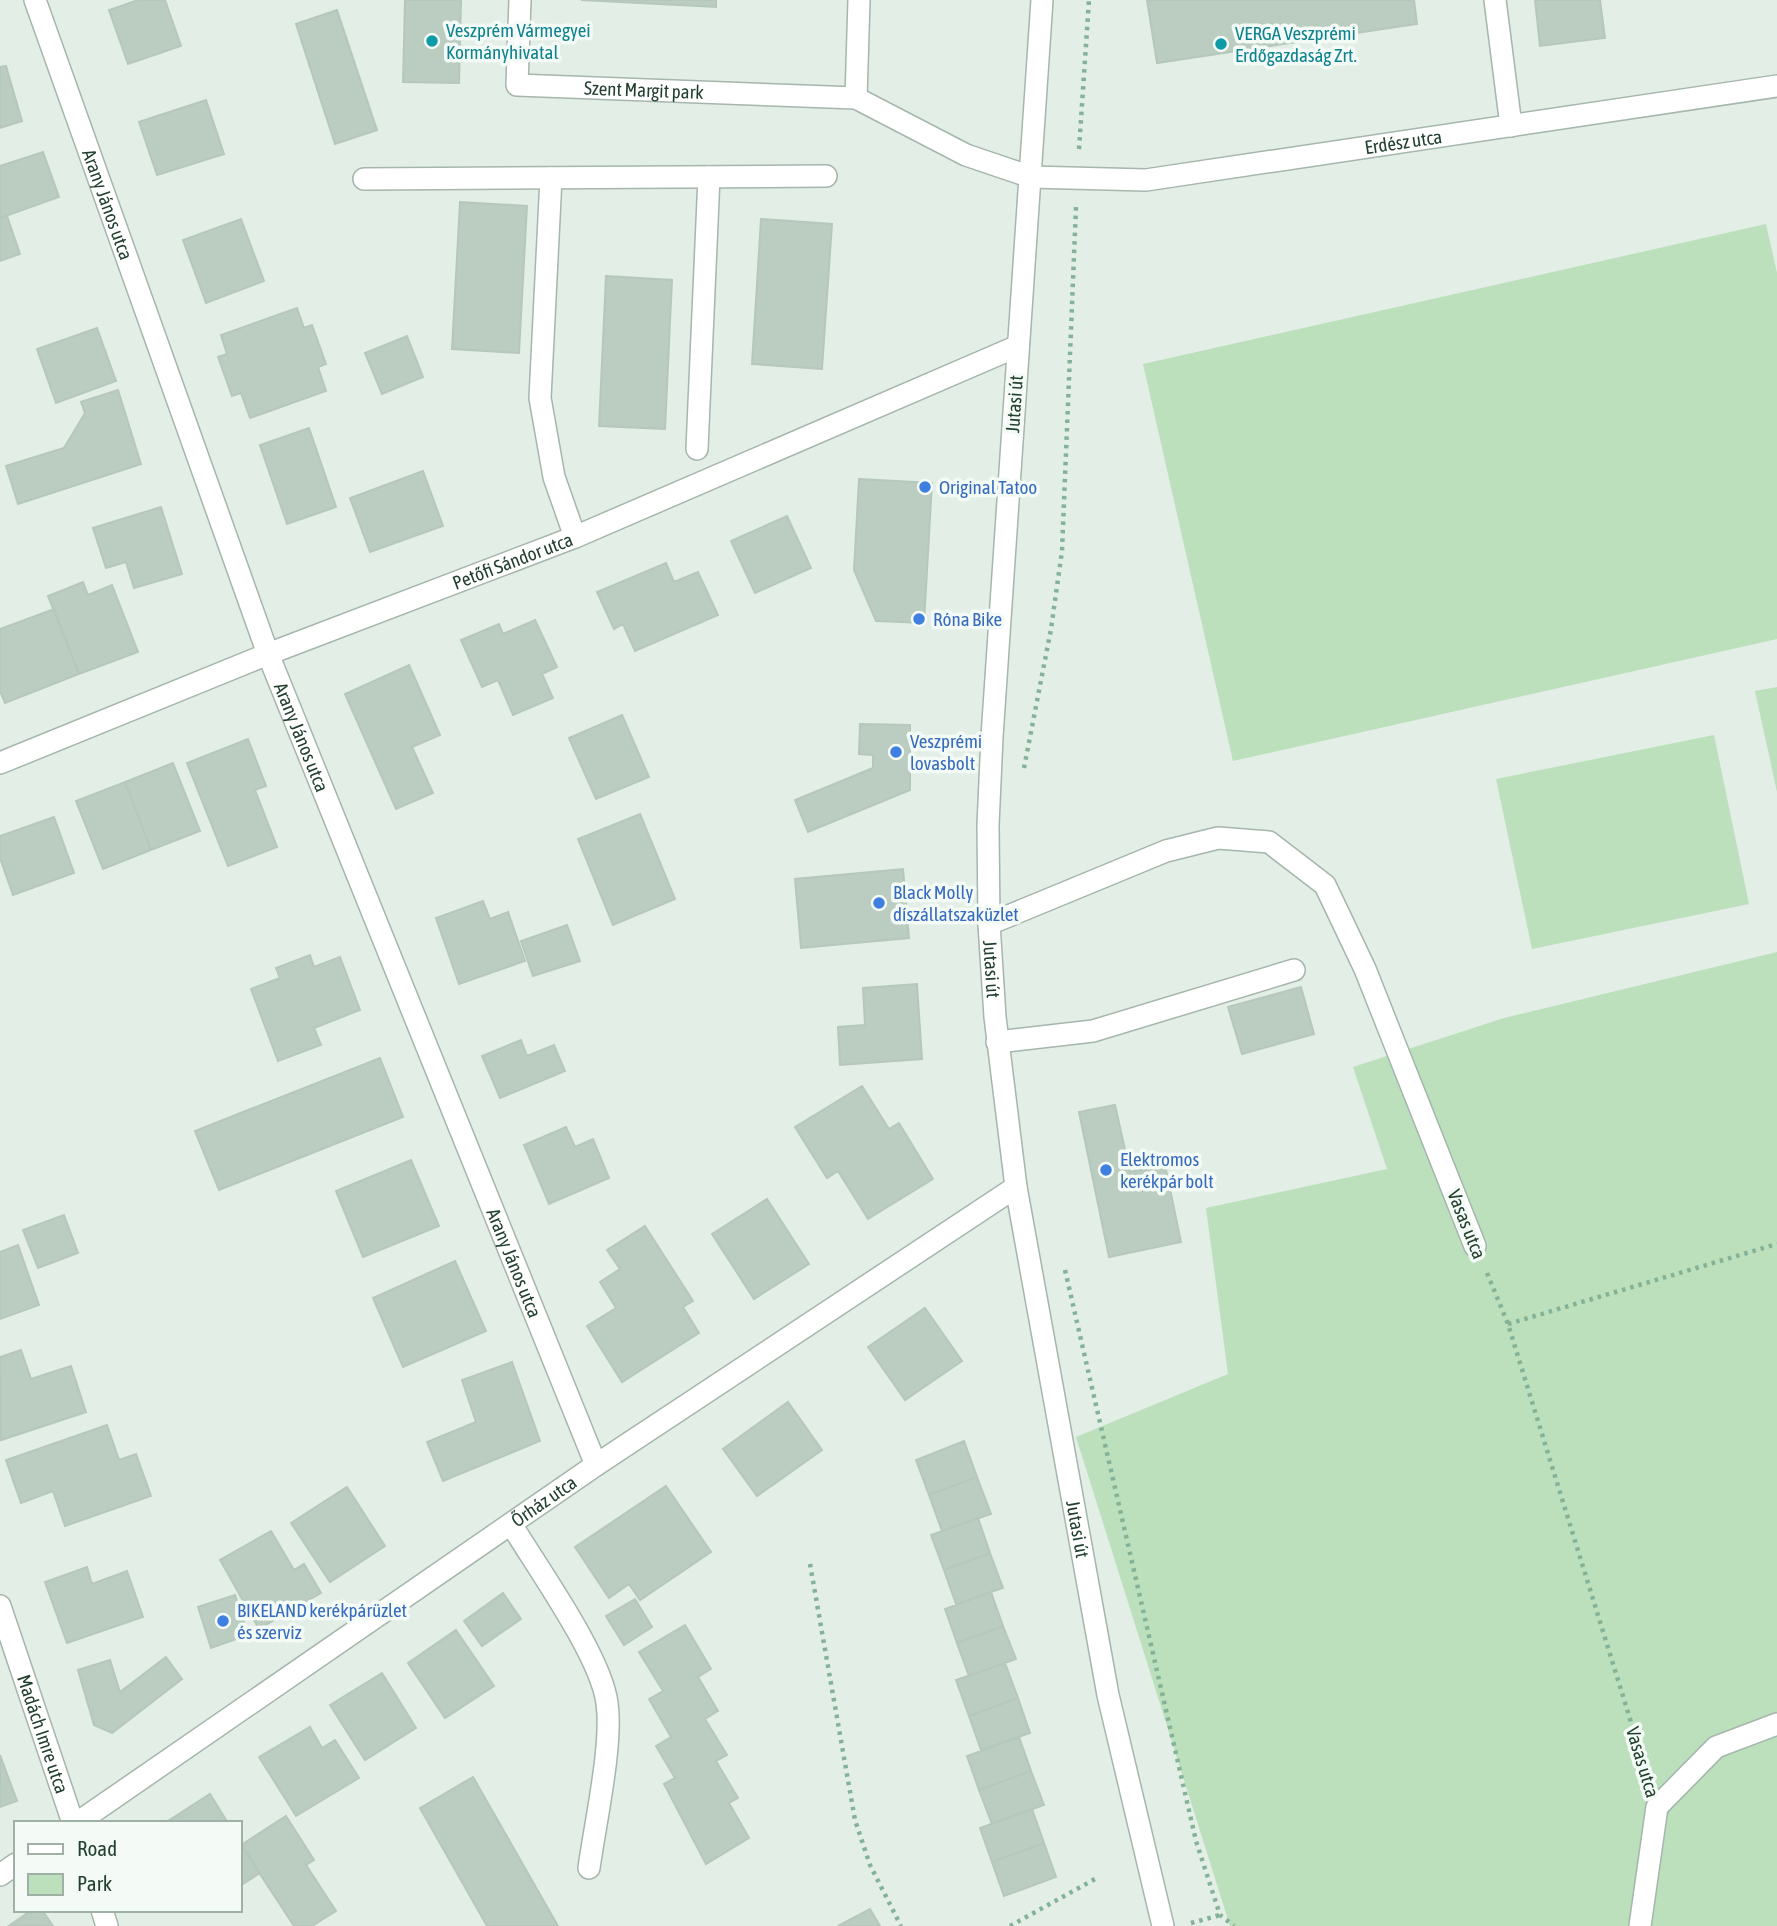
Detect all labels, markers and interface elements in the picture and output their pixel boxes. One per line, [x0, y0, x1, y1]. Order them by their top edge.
place label: Veszprém Vármegyei Kormányhivatal [446, 19, 591, 63]
place label: VERGA Veszprémi Erdőgazdaság Zrt. [1235, 22, 1357, 66]
marker: Veszprém Vármegyei Kormányhivatal [424, 33, 440, 49]
marker: VERGA Veszprémi Erdőgazdaság Zrt. [1213, 36, 1229, 52]
street label: Szent Margit park [584, 77, 705, 103]
street label: Erdész utca [1363, 125, 1443, 158]
street label: Arany János utca [78, 146, 138, 263]
street label: Jutasi út [1001, 374, 1027, 434]
place label: Original Tatoo [939, 476, 1037, 498]
marker: Original Tatoo [917, 479, 933, 495]
street label: Petőfi Sándor utca [449, 528, 576, 594]
place label: Róna Bike [933, 608, 1002, 630]
marker: Róna Bike [911, 611, 927, 627]
street label: Arany János utca [270, 679, 334, 795]
place label: Veszprémi lovasbolt [910, 730, 982, 774]
marker: Veszprémi lovasbolt [888, 744, 904, 760]
place label: Black Molly díszállatszaküzlet [893, 881, 1019, 925]
marker: Black Molly díszállatszaküzlet [871, 895, 887, 911]
street label: Jutasi út [979, 939, 1005, 999]
place label: Elektromos kerékpár bolt [1120, 1148, 1214, 1192]
marker: Elektromos kerékpár bolt [1098, 1162, 1114, 1178]
street label: Vasas utca [1443, 1186, 1491, 1262]
street label: Arany János utca [482, 1205, 546, 1321]
street label: Őrház utca [507, 1471, 581, 1531]
street label: Jutasi út [1062, 1499, 1094, 1560]
place label: BIKELAND kerékpárüzlet és szerviz [237, 1599, 407, 1643]
marker: BIKELAND kerékpárüzlet és szerviz [215, 1613, 231, 1629]
street label: Madách Imre utca [13, 1672, 73, 1796]
street label: Vasas utca [1622, 1724, 1664, 1800]
legend [14, 1821, 242, 1912]
text: Road [77, 1836, 117, 1860]
text: Park [77, 1871, 112, 1895]

